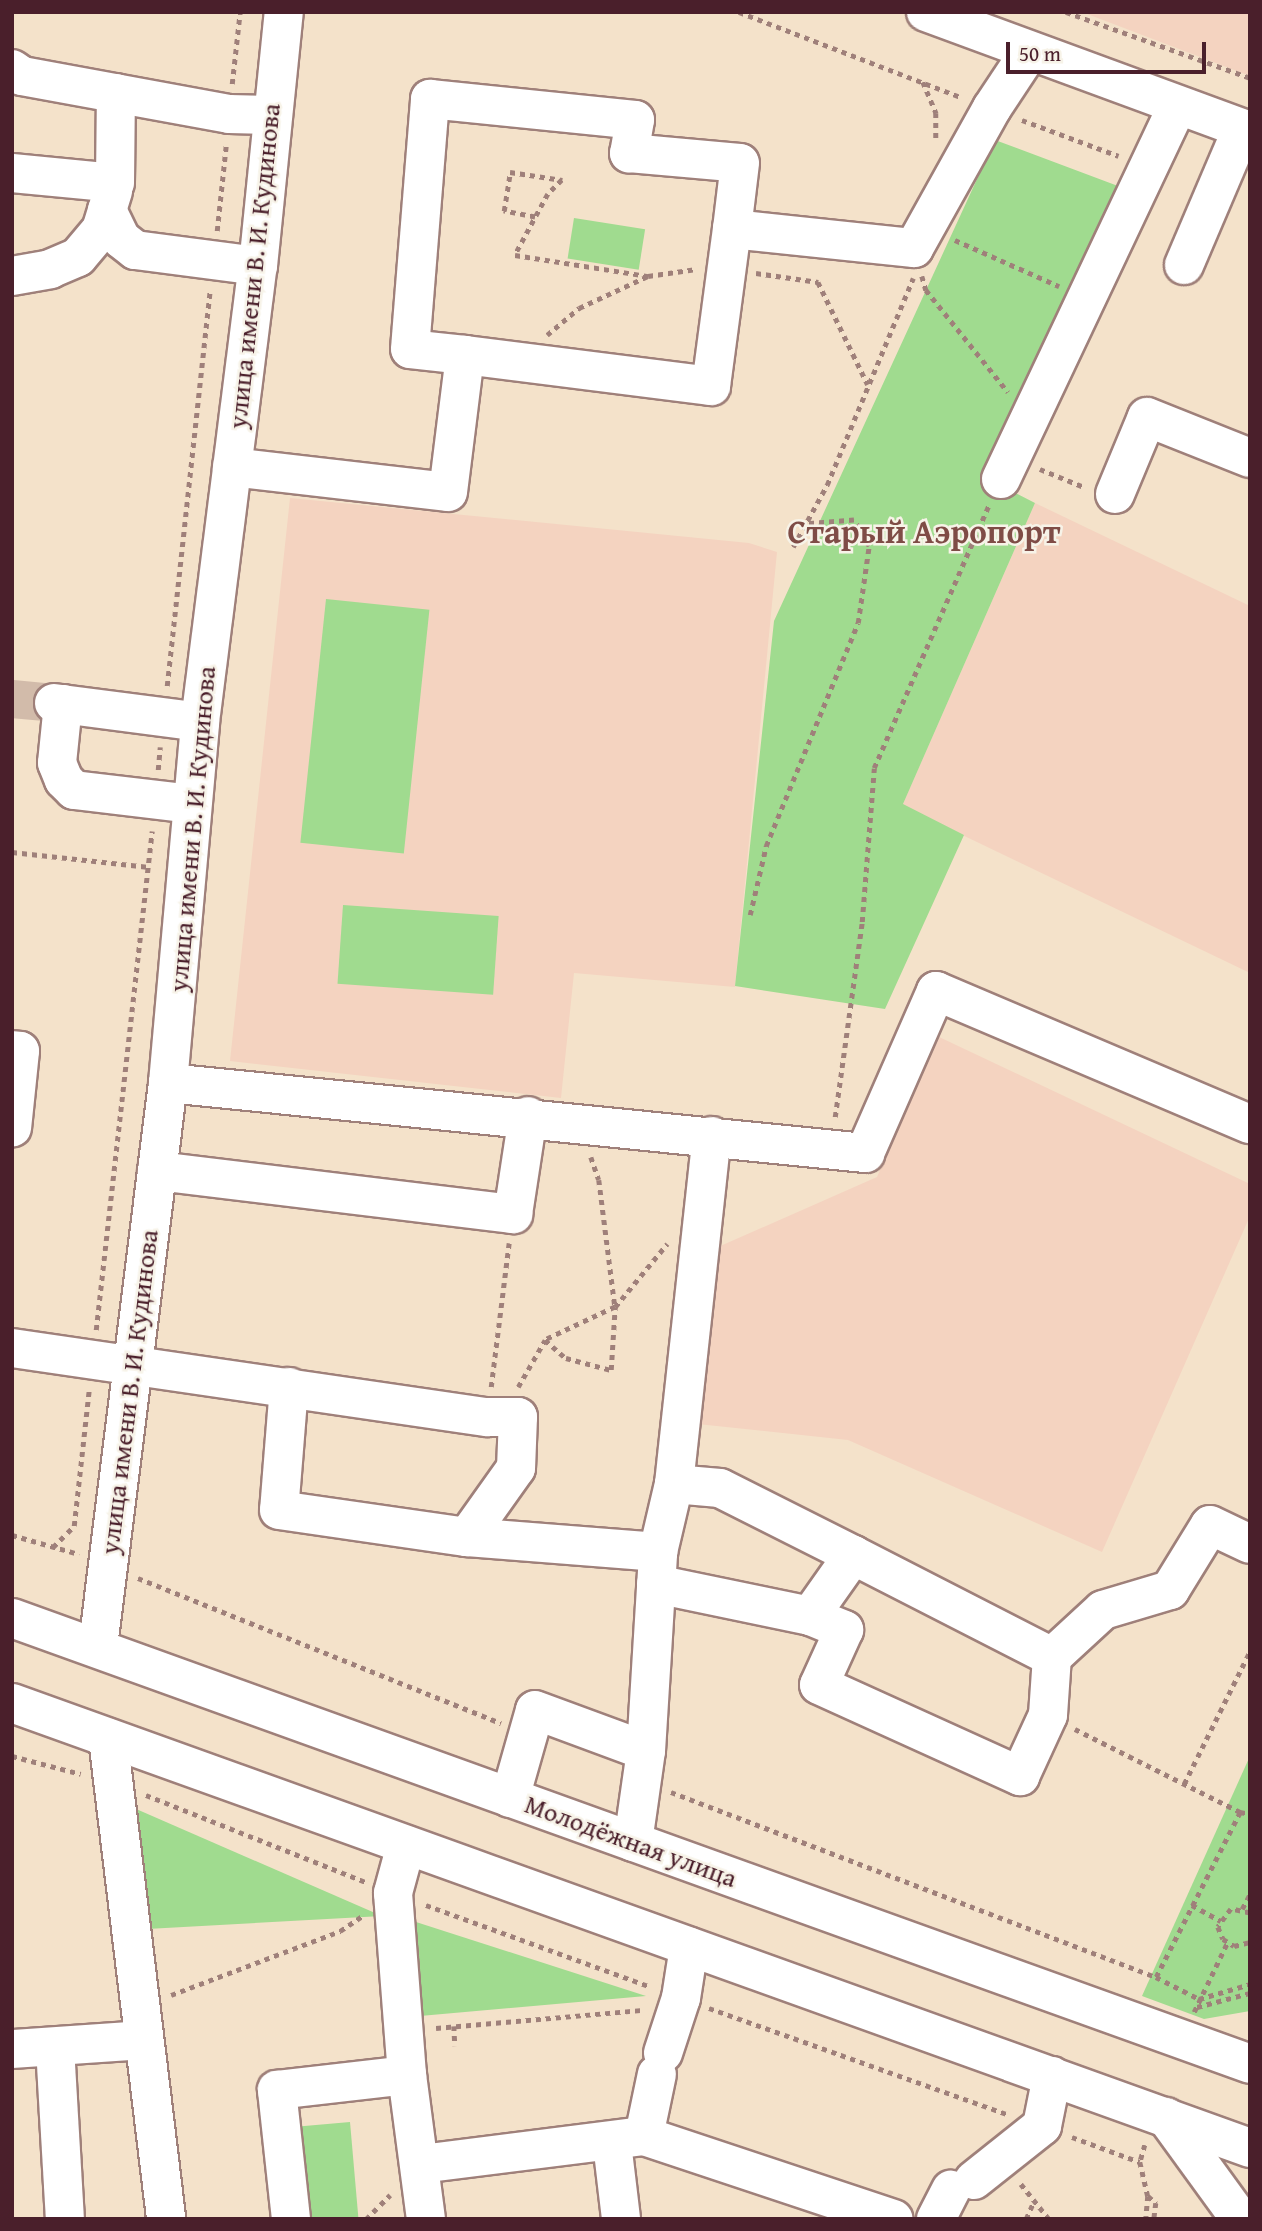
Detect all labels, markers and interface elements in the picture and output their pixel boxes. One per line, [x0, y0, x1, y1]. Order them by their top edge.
scale bar [1010, 28, 1210, 72]
text: 50 m [1019, 38, 1061, 69]
street label: улица имени В. И. Кудинова [221, 102, 287, 430]
district label: Старый Аэропорт [788, 512, 1060, 552]
street label: улица имени В. И. Кудинова [162, 665, 222, 993]
street label: улица имени В. И. Кудинова [94, 1228, 164, 1556]
street label: Молодёжная улица [521, 1788, 741, 1894]

